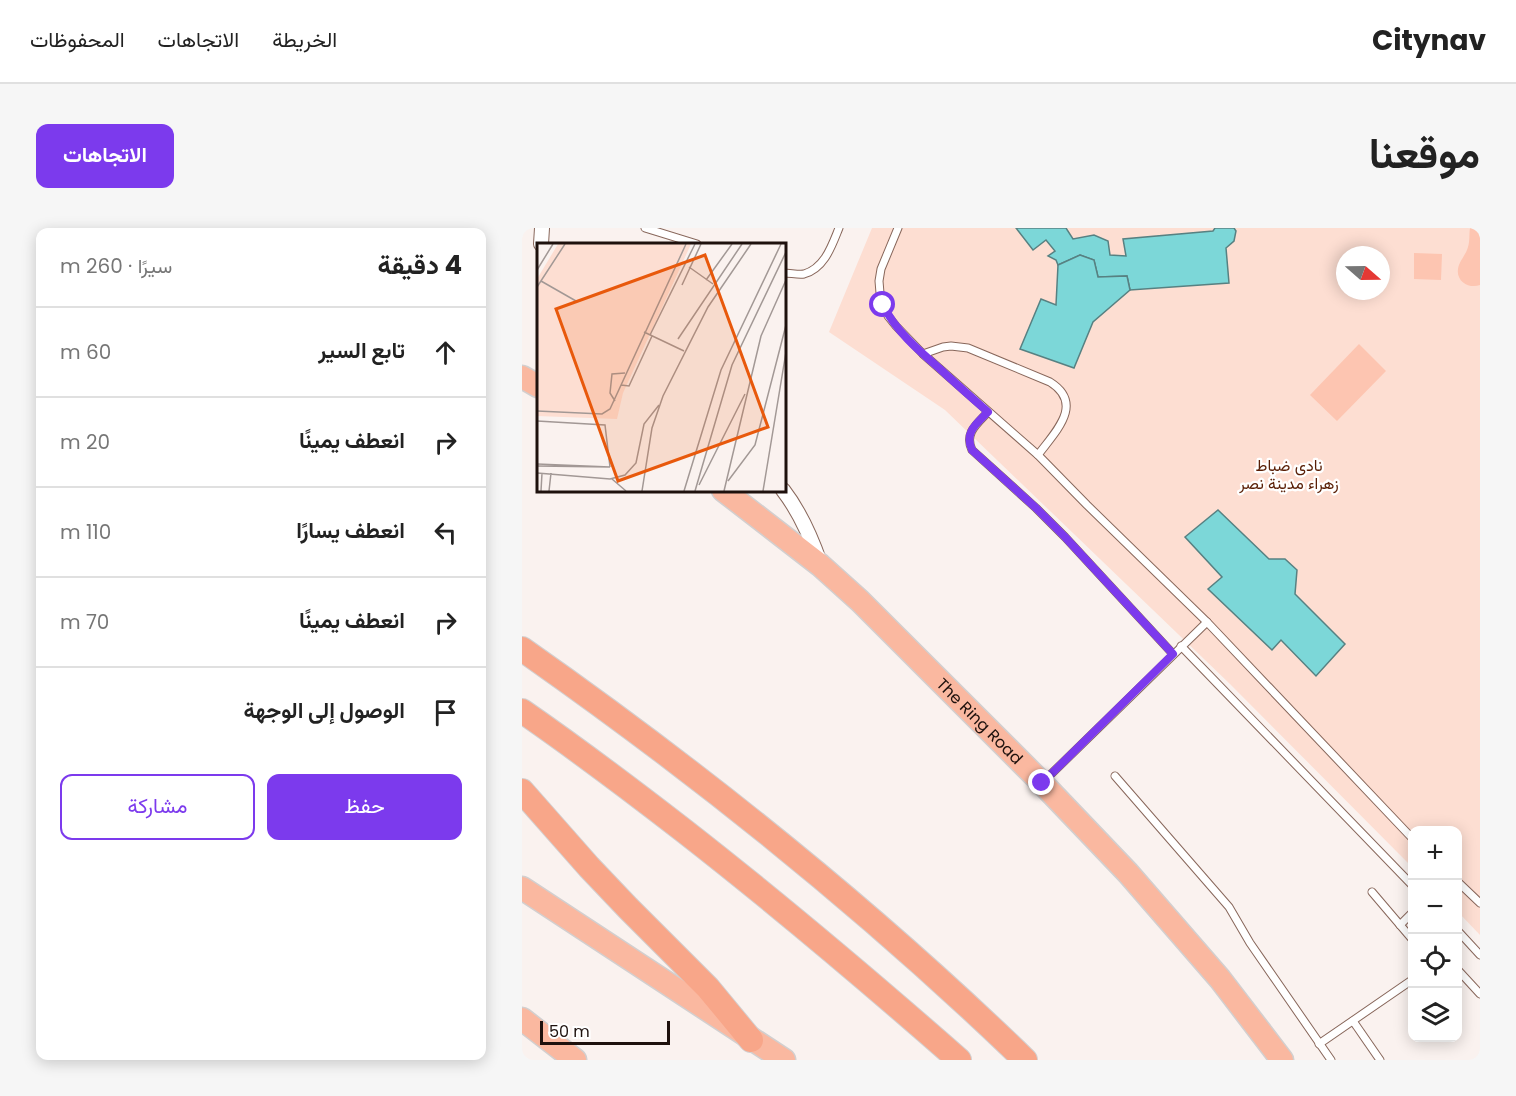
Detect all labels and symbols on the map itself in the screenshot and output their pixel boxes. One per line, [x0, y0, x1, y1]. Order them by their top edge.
inset map [537, 243, 786, 492]
north arrow [1336, 246, 1390, 300]
route start [869, 291, 895, 317]
park label: نادى ضباط زهراء مدينة نصر [1238, 454, 1339, 495]
street label: The Ring Road [932, 673, 1028, 769]
route end [1028, 769, 1054, 795]
scale bar [540, 1018, 670, 1046]

